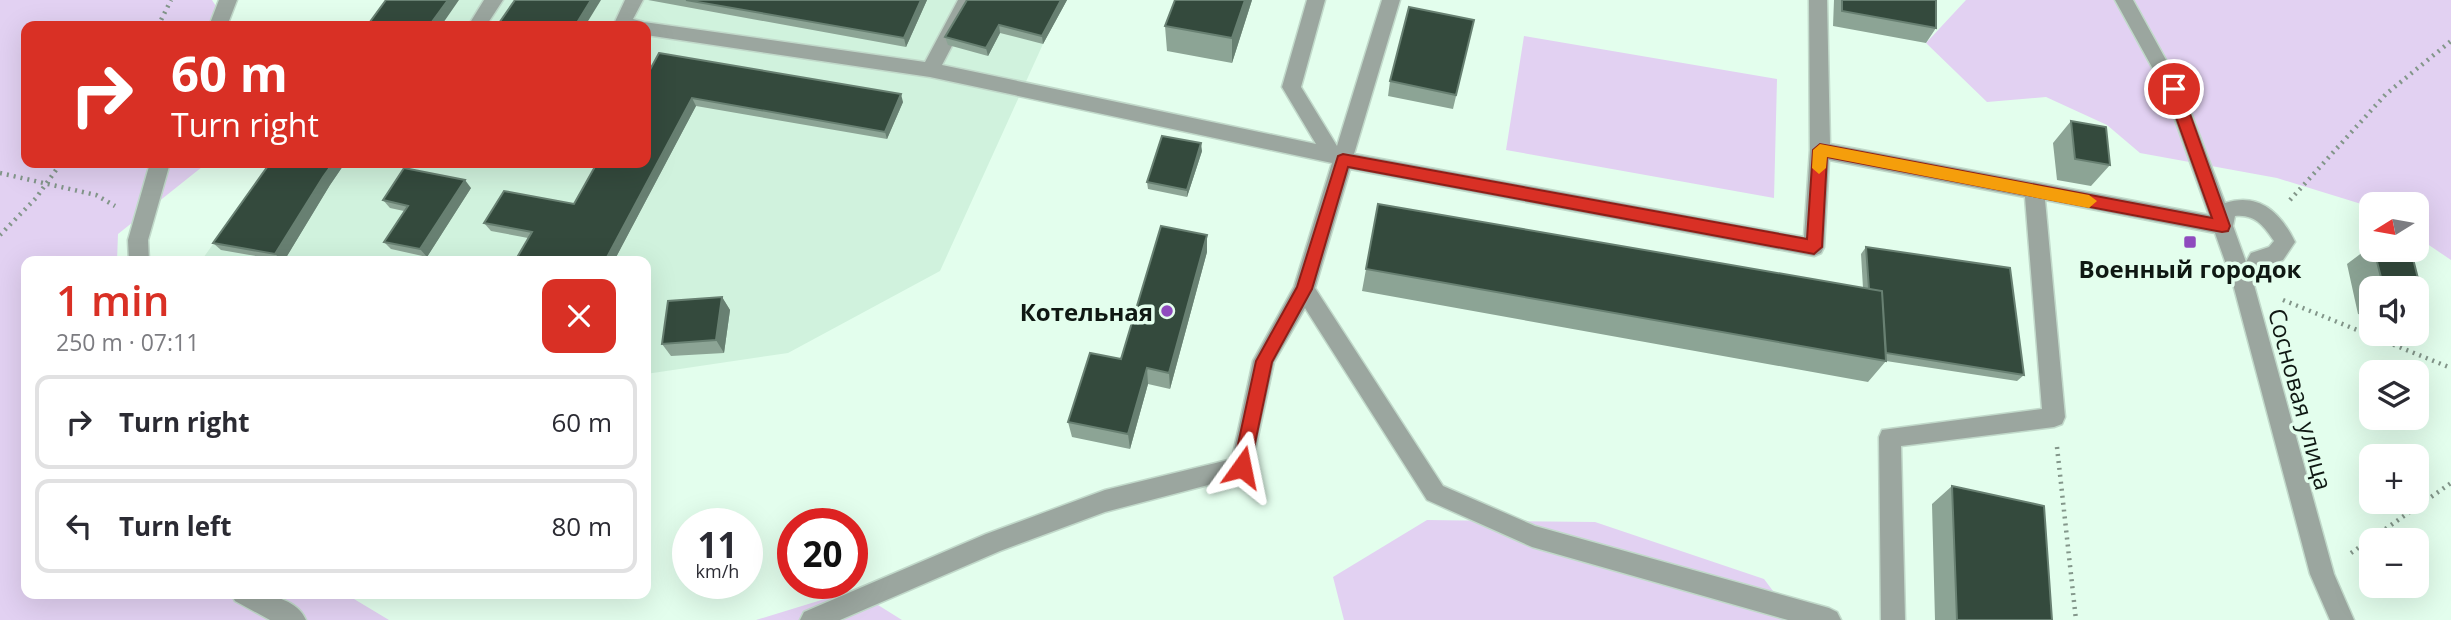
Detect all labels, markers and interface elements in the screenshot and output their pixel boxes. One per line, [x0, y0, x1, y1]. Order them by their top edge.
text: 60 m [171, 40, 288, 106]
icon: right [56, 49, 147, 140]
pin [2144, 59, 2204, 119]
icon: arrive [2155, 70, 2193, 108]
text: Turn right [171, 103, 319, 146]
north arrow [2359, 192, 2429, 262]
map controls [2359, 192, 2429, 598]
marker: Военный городок [2182, 234, 2198, 250]
place label: Военный городок [2079, 252, 2302, 285]
text: 1 min [56, 271, 169, 328]
button: sound [2359, 276, 2429, 346]
button: close [542, 279, 616, 353]
place label: Котельная [1020, 295, 1153, 328]
marker: Котельная [1159, 303, 1175, 319]
street label: Сосновая улица [2261, 305, 2341, 493]
text: 250 m · 07:11 [56, 326, 199, 358]
button: layers [2359, 360, 2429, 430]
icon: right [60, 403, 98, 441]
text: Turn right [119, 404, 250, 440]
text: 60 m [551, 404, 612, 440]
position arrow [1205, 430, 1279, 504]
button: + [2359, 444, 2429, 514]
icon: left [60, 507, 98, 545]
text: Turn left [119, 508, 231, 544]
text: 80 m [551, 508, 612, 544]
speed limit sign: 20 [777, 508, 868, 599]
text: 11 [697, 521, 738, 568]
button: − [2359, 528, 2429, 598]
text: km/h [696, 559, 739, 583]

